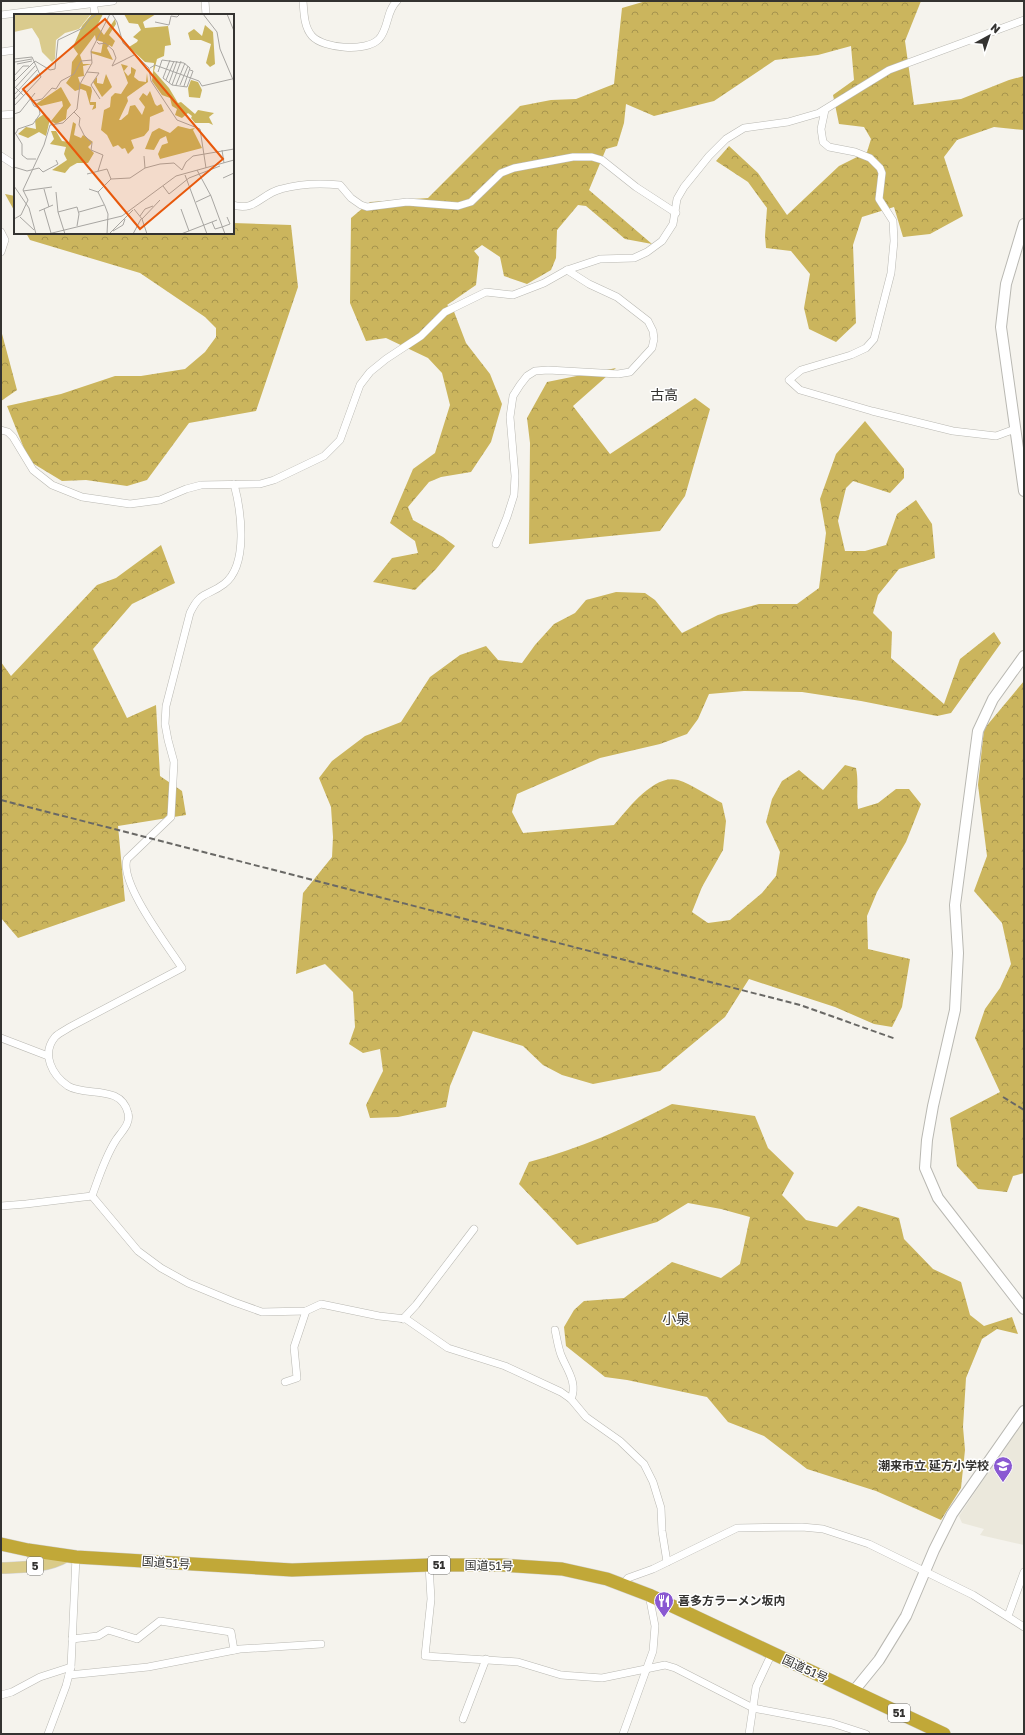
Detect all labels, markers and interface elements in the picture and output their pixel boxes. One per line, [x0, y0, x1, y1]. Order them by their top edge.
inset map [14, 14, 234, 234]
north arrow [969, 16, 1009, 56]
text: N [988, 20, 1003, 36]
district label: 古高 [650, 386, 678, 403]
district label: 小泉 [662, 1310, 690, 1327]
school or university icon: 潮来市立 延方小学校 [992, 1455, 1014, 1483]
place label: 潮来市立 延方小学校 [878, 1458, 989, 1473]
street label: 国道51号 [141, 1553, 191, 1572]
road number: 51 [428, 1556, 450, 1574]
road number: 5 [27, 1557, 43, 1575]
street label: 国道51号 [464, 1558, 514, 1573]
restaurant icon: 喜多方ラーメン坂内 [653, 1590, 675, 1618]
place label: 喜多方ラーメン坂内 [678, 1593, 786, 1608]
street label: 国道51号 [780, 1651, 830, 1686]
road number: 51 [888, 1704, 910, 1722]

